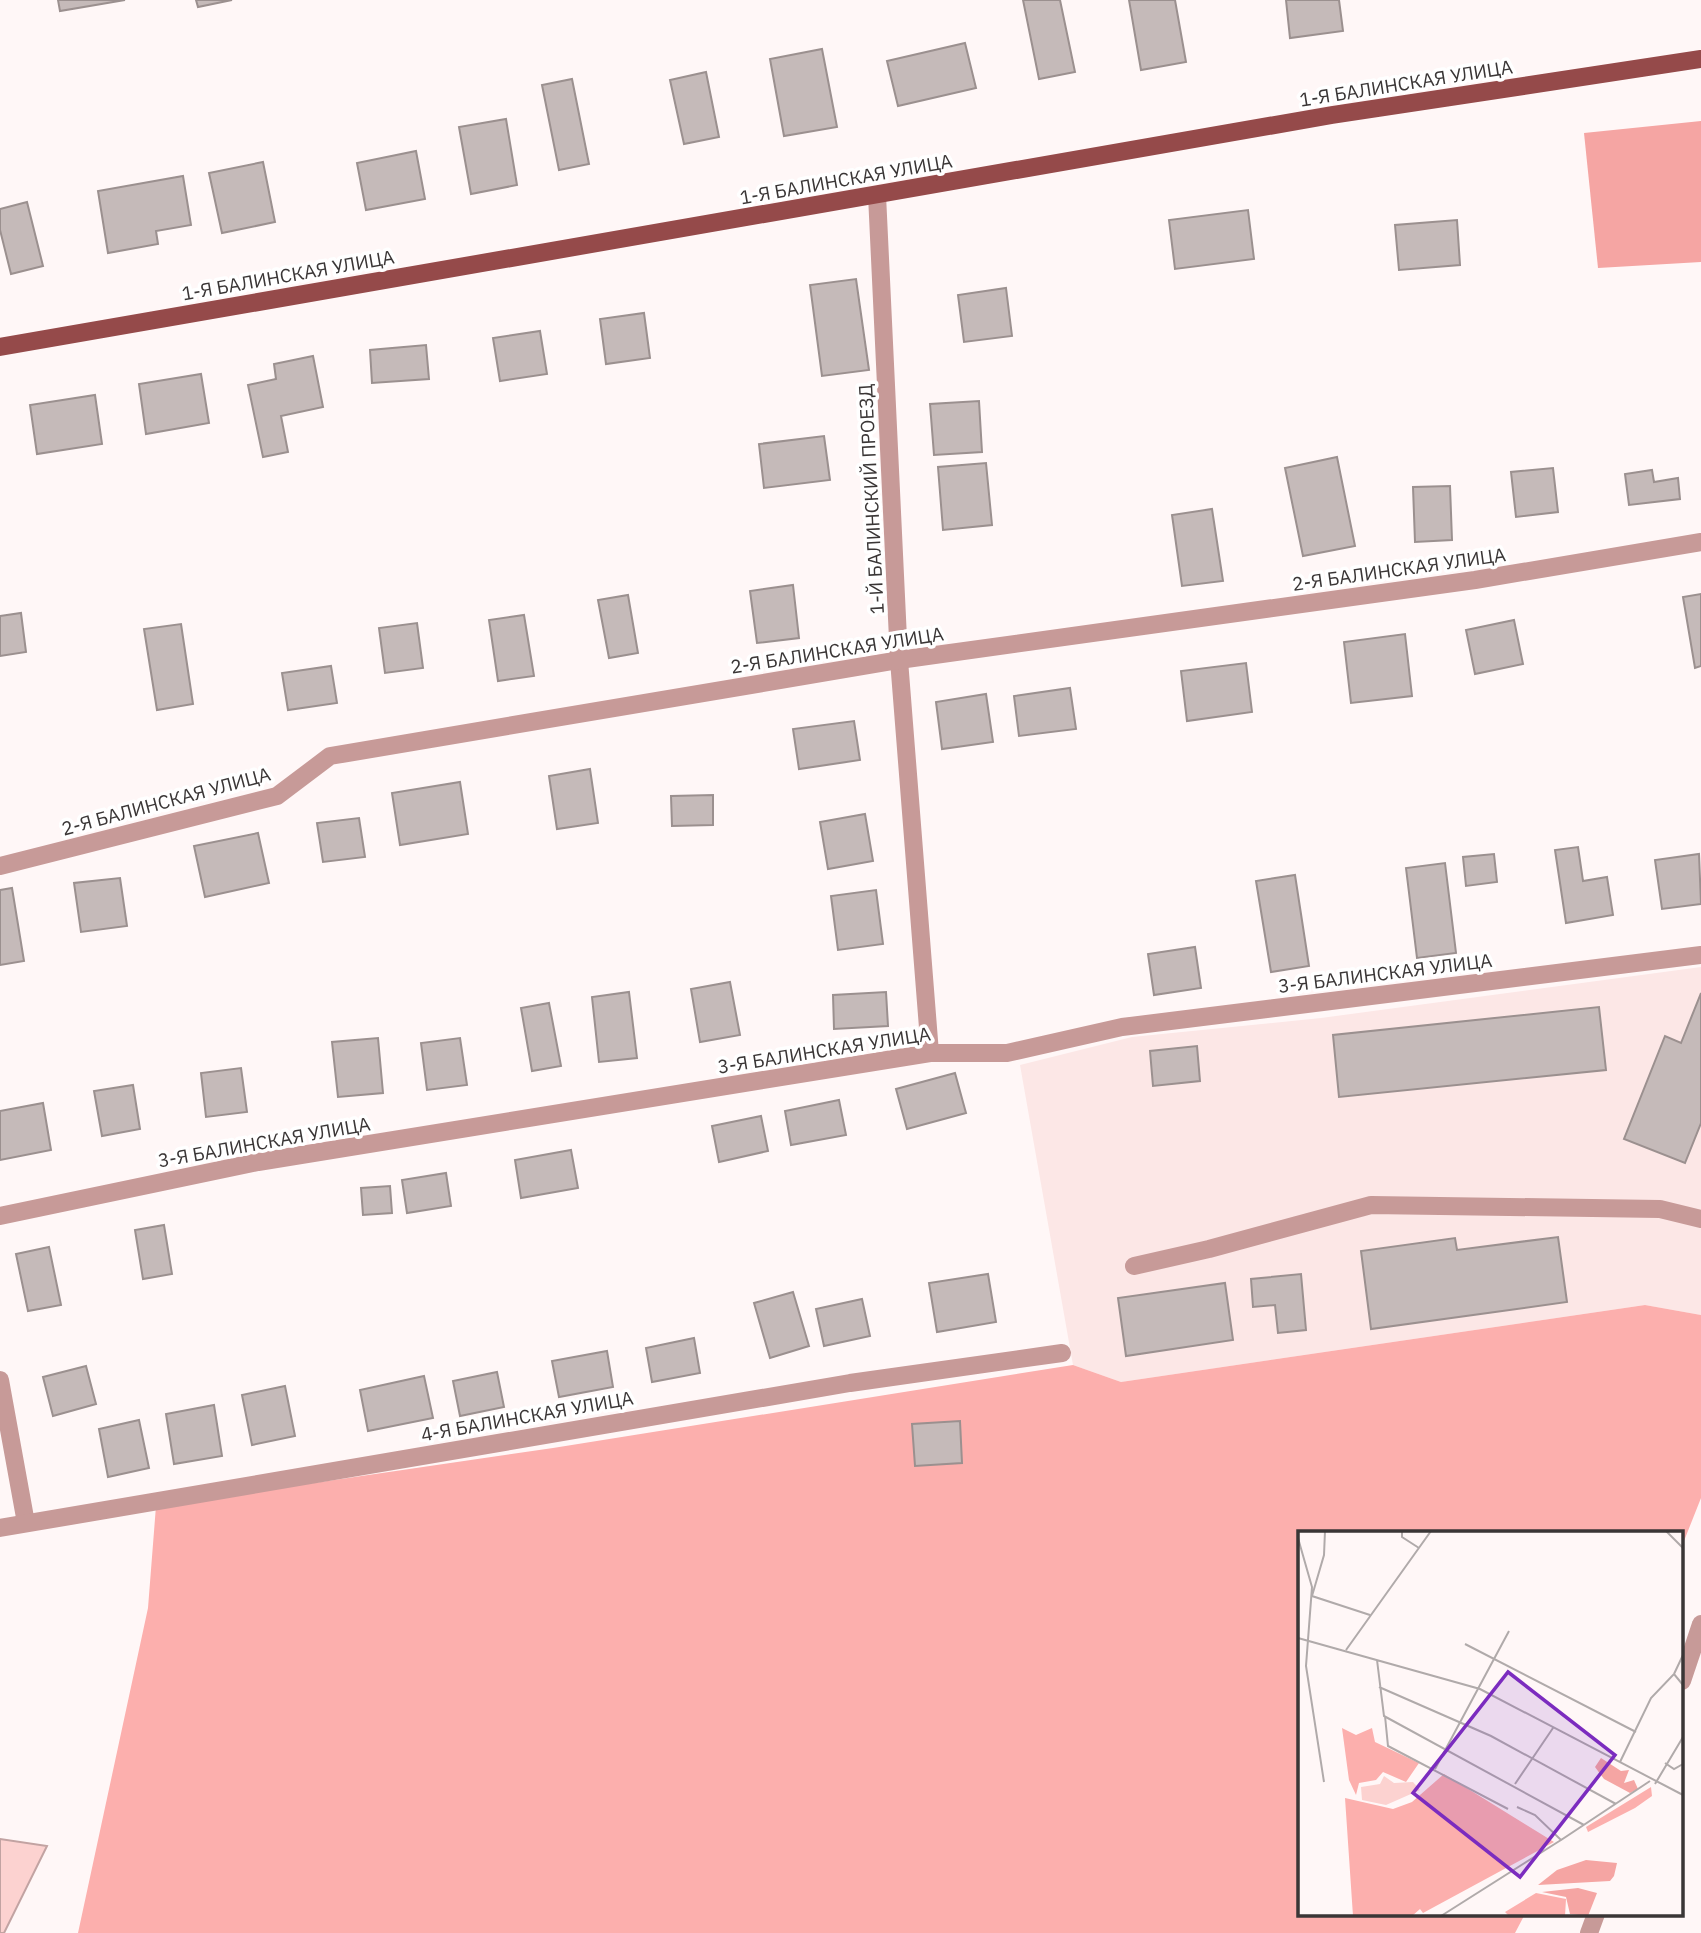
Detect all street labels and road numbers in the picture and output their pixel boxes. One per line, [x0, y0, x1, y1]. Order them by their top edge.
street label: 1-Я БАЛИНСКАЯ УЛИЦА [1298, 54, 1514, 112]
street label: 1-Я БАЛИНСКАЯ УЛИЦА [738, 148, 954, 210]
street label: 1-Я БАЛИНСКАЯ УЛИЦА [180, 244, 396, 306]
street label: 1-Й БАЛИНСКИЙ ПРОЕЗД [853, 383, 889, 615]
street label: 2-Я БАЛИНСКАЯ УЛИЦА [1291, 542, 1507, 596]
street label: 2-Я БАЛИНСКАЯ УЛИЦА [729, 621, 945, 679]
street label: 2-Я БАЛИНСКАЯ УЛИЦА [59, 762, 273, 840]
street label: 3-Я БАЛИНСКАЯ УЛИЦА [1277, 948, 1493, 998]
street label: 3-Я БАЛИНСКАЯ УЛИЦА [716, 1021, 932, 1079]
street label: 3-Я БАЛИНСКАЯ УЛИЦА [156, 1111, 372, 1173]
street label: 4-Я БАЛИНСКАЯ УЛИЦА [419, 1385, 635, 1447]

